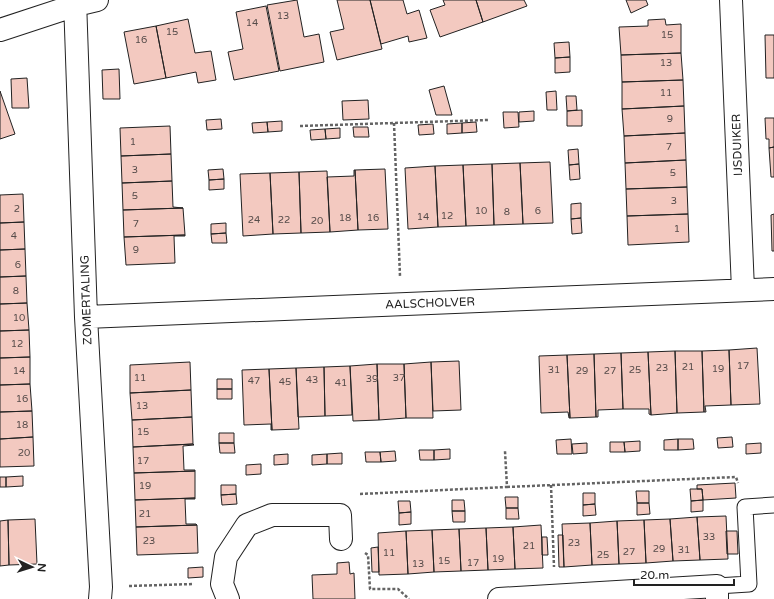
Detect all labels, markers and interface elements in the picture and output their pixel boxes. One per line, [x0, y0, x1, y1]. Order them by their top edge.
house number: 13 [277, 10, 289, 22]
house number: 14 [246, 17, 258, 29]
house number: 15 [166, 26, 178, 38]
house number: 15 [661, 29, 673, 41]
house number: 16 [135, 34, 147, 46]
house number: 13 [660, 57, 672, 69]
house number: 11 [660, 87, 672, 99]
house number: 9 [667, 113, 673, 125]
street label: IJSDUIKER [729, 114, 745, 176]
house number: 1 [130, 136, 136, 148]
house number: 7 [666, 141, 672, 153]
house number: 3 [132, 164, 138, 176]
house number: 5 [670, 167, 676, 179]
house number: 5 [132, 190, 138, 202]
house number: 3 [671, 195, 677, 207]
house number: 2 [14, 203, 20, 215]
house number: 10 [475, 205, 487, 217]
house number: 6 [535, 205, 541, 217]
house number: 8 [504, 206, 510, 218]
house number: 12 [441, 210, 453, 222]
house number: 14 [417, 211, 429, 223]
house number: 18 [339, 212, 351, 224]
house number: 16 [367, 212, 379, 224]
house number: 24 [248, 214, 260, 226]
house number: 22 [278, 214, 290, 226]
house number: 20 [311, 215, 323, 227]
house number: 7 [133, 218, 139, 230]
house number: 1 [674, 223, 680, 235]
house number: 4 [11, 230, 17, 242]
house number: 9 [133, 244, 139, 256]
street label: ZOMERTALING [77, 255, 95, 345]
house number: 6 [15, 259, 21, 271]
house number: 8 [13, 285, 19, 297]
street label: AALSCHOLVER [385, 294, 475, 312]
house number: 10 [13, 312, 25, 324]
house number: 12 [11, 338, 23, 350]
house number: 17 [737, 360, 749, 372]
house number: 21 [682, 361, 694, 373]
house number: 23 [656, 362, 668, 374]
house number: 19 [712, 363, 724, 375]
house number: 31 [548, 364, 560, 376]
house number: 25 [629, 364, 641, 376]
house number: 14 [13, 365, 25, 377]
house number: 29 [576, 365, 588, 377]
house number: 27 [604, 365, 616, 377]
house number: 11 [134, 372, 146, 384]
house number: 37 [393, 372, 405, 384]
house number: 39 [366, 373, 378, 385]
house number: 43 [306, 374, 318, 386]
house number: 47 [248, 375, 260, 387]
house number: 45 [279, 376, 291, 388]
house number: 41 [335, 377, 347, 389]
house number: 16 [16, 393, 28, 405]
house number: 13 [136, 400, 148, 412]
house number: 18 [16, 419, 28, 431]
house number: 15 [137, 426, 149, 438]
house number: 20 [18, 447, 30, 459]
house number: 17 [137, 455, 149, 467]
house number: 19 [139, 480, 151, 492]
house number: 21 [139, 508, 151, 520]
house number: 33 [703, 531, 715, 543]
house number: 23 [143, 535, 155, 547]
house number: 23 [568, 537, 580, 549]
house number: 21 [523, 540, 535, 552]
house number: 29 [653, 543, 665, 555]
house number: 31 [678, 544, 690, 556]
house number: 27 [623, 546, 635, 558]
north arrow [12, 547, 52, 587]
house number: 11 [383, 547, 395, 559]
house number: 25 [597, 549, 609, 561]
house number: 19 [492, 553, 504, 565]
house number: 15 [438, 555, 450, 567]
house number: 17 [467, 557, 479, 569]
house number: 13 [412, 558, 424, 570]
scale bar [634, 561, 734, 587]
text: N [35, 563, 48, 573]
text: 20 m [640, 568, 669, 582]

